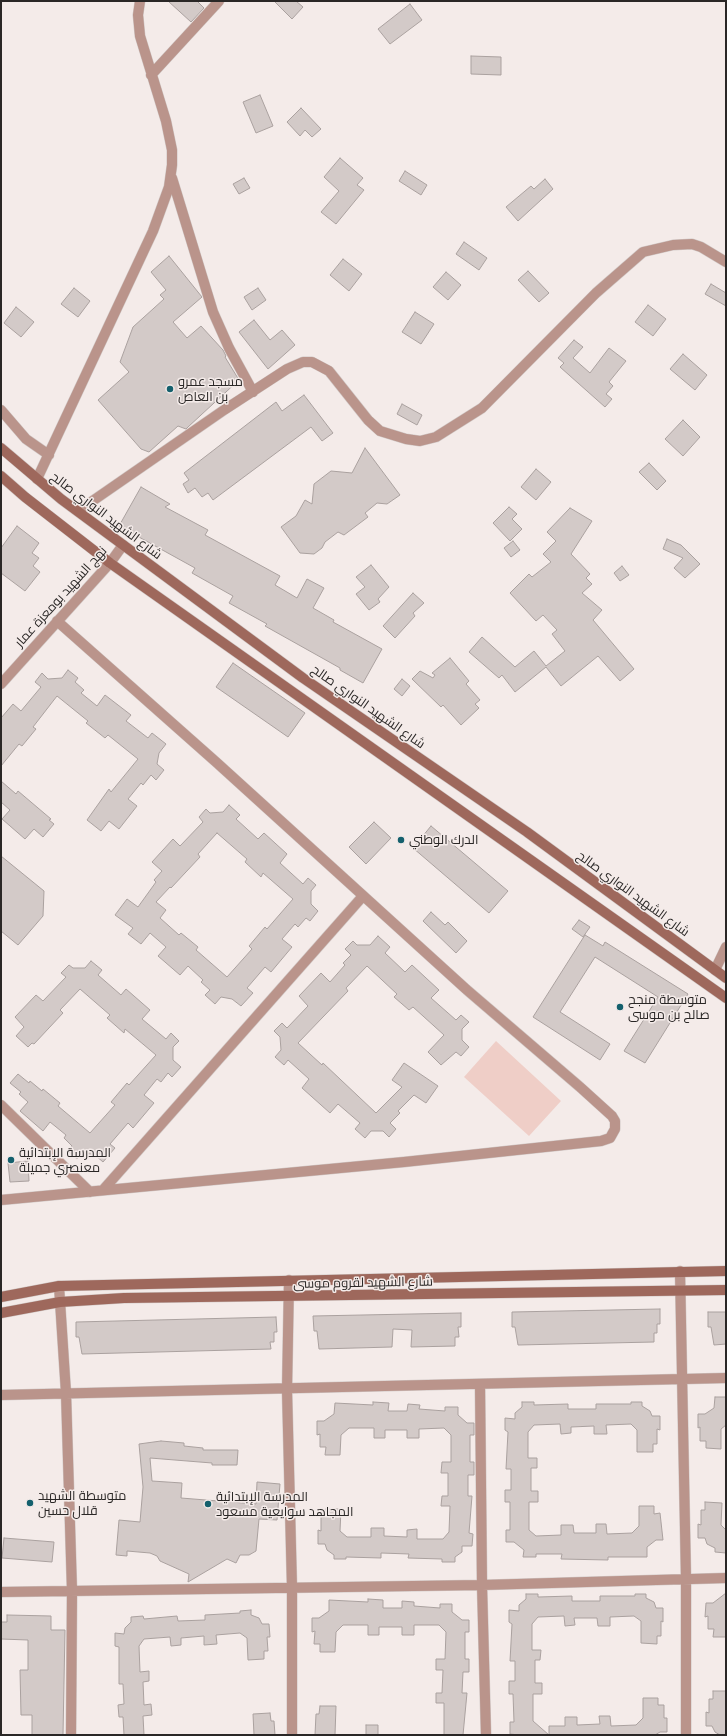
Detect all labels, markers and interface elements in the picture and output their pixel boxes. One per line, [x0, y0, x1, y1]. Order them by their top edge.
place label: مسجد عمرو بن العاص [178, 374, 243, 405]
marker: مسجد عمرو بن العاص [165, 384, 175, 394]
street label: شارع الشهيد النواري صالح [47, 469, 165, 563]
street label: نهج الشهيد بومعزة عمار [12, 544, 110, 650]
street label: شارع الشهيد النواري صالح [308, 662, 428, 752]
place label: الدرك الوطني [409, 832, 478, 848]
marker: الدرك الوطني [396, 835, 406, 845]
street label: شارع الشهيد النواري صالح [574, 848, 692, 940]
place label: متوسطة منجح صالح بن موسى [628, 992, 710, 1023]
marker: متوسطة منجح صالح بن موسى [615, 1002, 625, 1012]
place label: المدرسة الإبتدائية معنصري جميلة [19, 1145, 111, 1176]
marker: المدرسة الإبتدائية معنصري جميلة [6, 1155, 16, 1165]
street label: شارع الشهيد لقروم موسى [293, 1274, 433, 1292]
place label: متوسطة الشهيد قلال حسين [38, 1488, 126, 1519]
place label: المدرسة الإبتدائية المجاهد سوايعية مسعود [216, 1489, 353, 1520]
marker: متوسطة الشهيد قلال حسين [25, 1498, 35, 1508]
marker: المدرسة الإبتدائية المجاهد سوايعية مسعود [203, 1499, 213, 1509]

